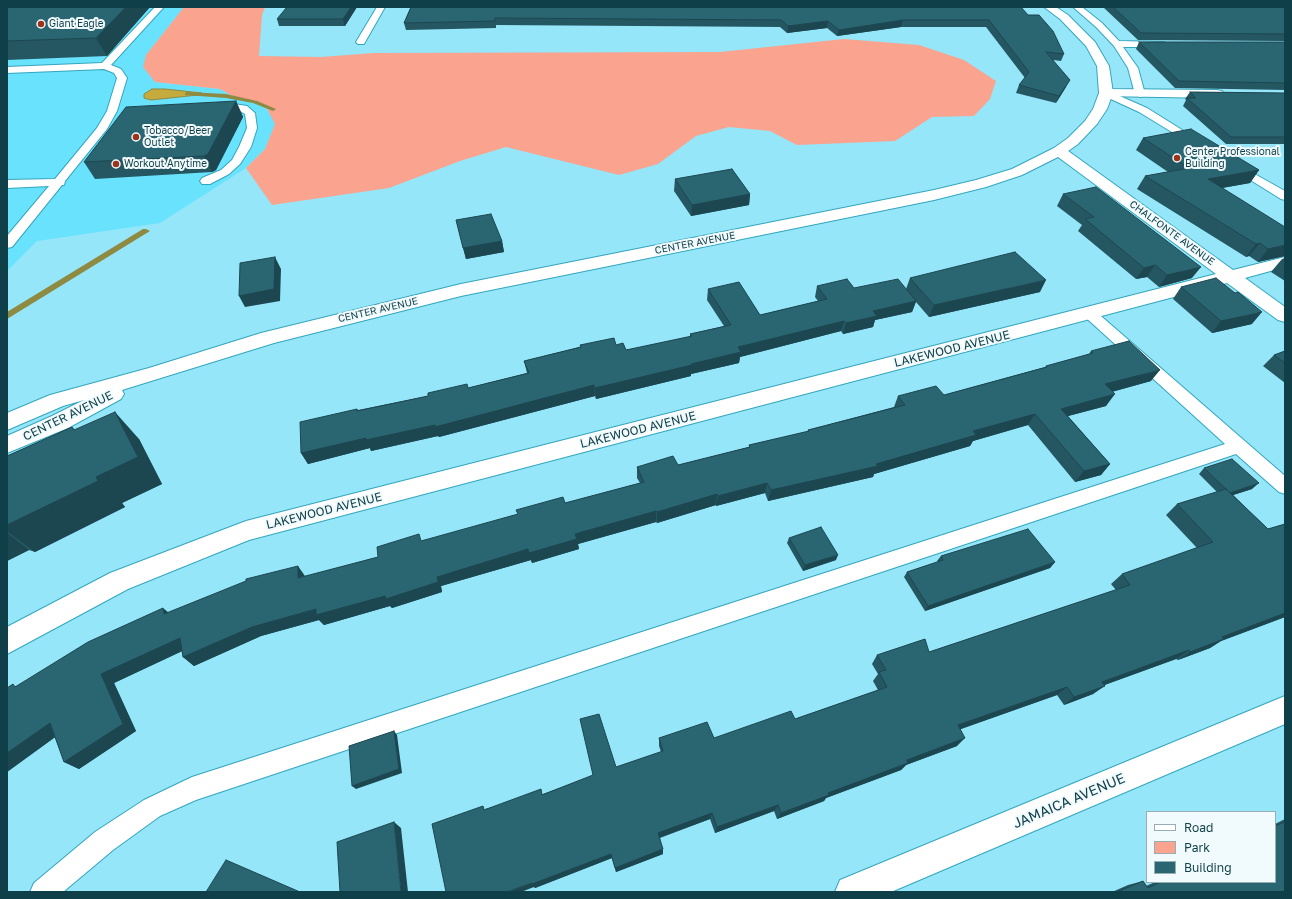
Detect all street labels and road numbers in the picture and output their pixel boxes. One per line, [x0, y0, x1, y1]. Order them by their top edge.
street label: CHALFONTE AVENUE [1127, 198, 1217, 268]
street label: CENTER AVENUE [654, 229, 736, 257]
street label: CENTER AVENUE [337, 295, 419, 325]
street label: LAKEWOOD AVENUE [893, 328, 1011, 370]
street label: CENTER AVENUE [21, 388, 115, 444]
street label: LAKEWOOD AVENUE [579, 409, 697, 451]
street label: LAKEWOOD AVENUE [265, 490, 383, 532]
street label: JAMAICA AVENUE [1010, 770, 1128, 832]

